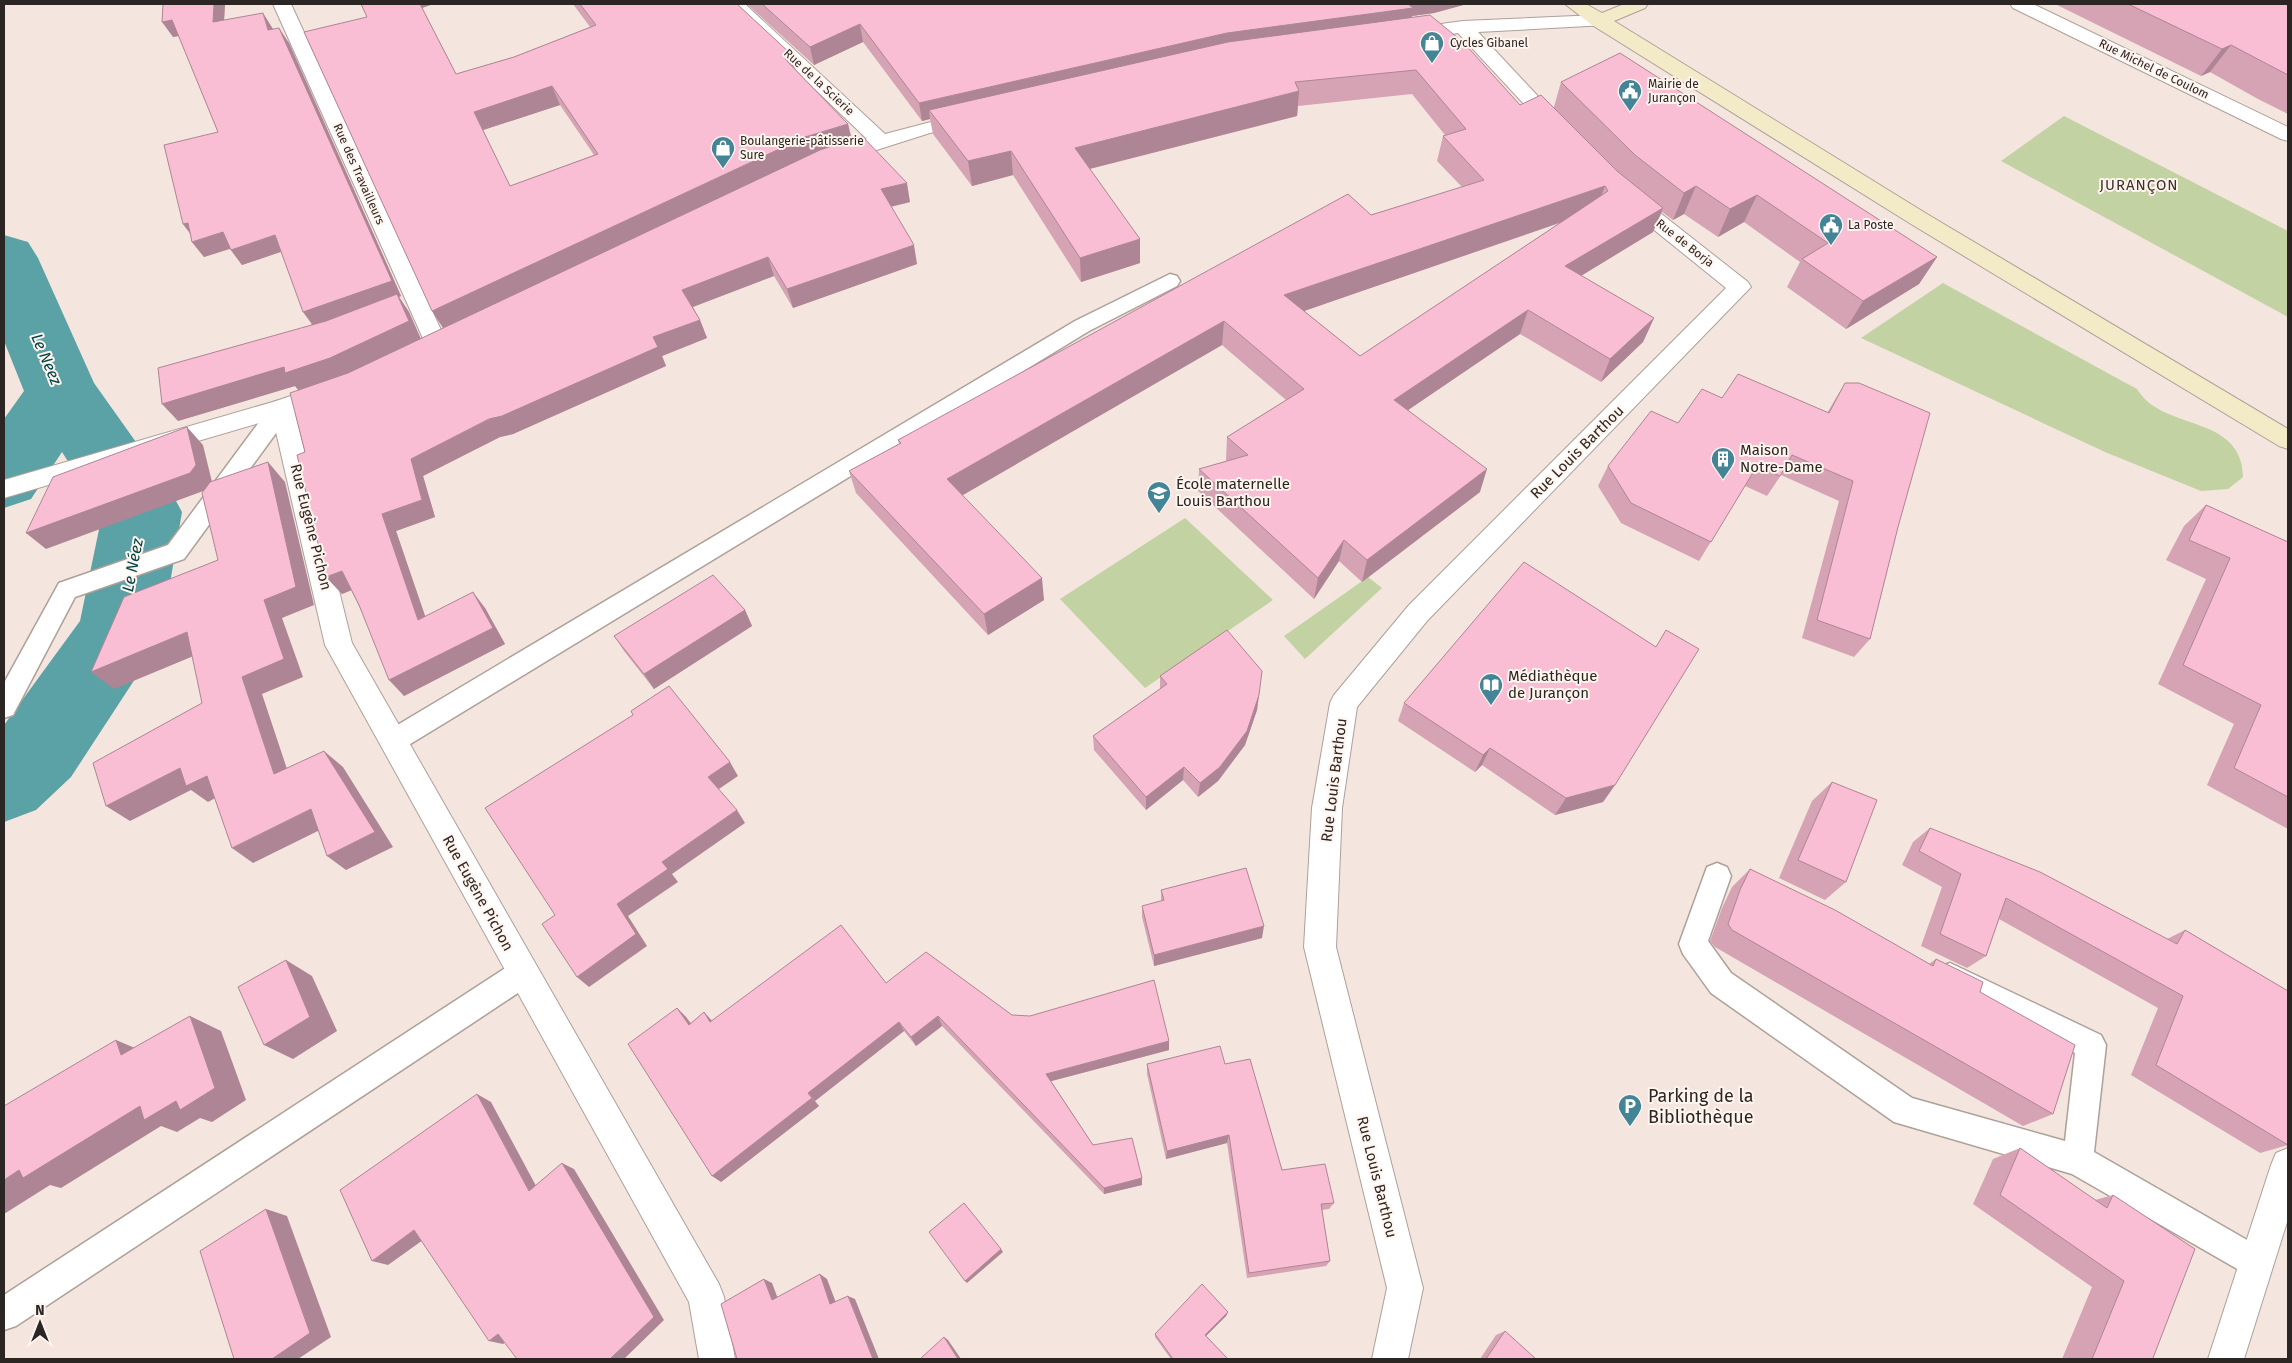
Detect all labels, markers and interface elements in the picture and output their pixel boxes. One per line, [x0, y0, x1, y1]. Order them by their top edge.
shop icon: Cycles Gibanel [1419, 30, 1445, 64]
place label: Cycles Gibanel [1450, 36, 1529, 50]
street label: Rue Michel de Coulom [2097, 36, 2211, 102]
street label: Rue de la Scierie [781, 46, 857, 118]
place label: Mairie de Jurançon [1648, 77, 1699, 105]
public building icon: Mairie de Jurançon [1617, 78, 1643, 112]
street label: Rue des Travailleurs [330, 121, 388, 227]
place label: Boulangerie-pâtisserie Sure [740, 134, 864, 162]
shop icon: Boulangerie-pâtisserie Sure [710, 135, 736, 169]
district label: JURANÇON [2099, 176, 2179, 194]
public building icon: La Poste [1818, 212, 1844, 246]
street label: Rue de Borja [1653, 216, 1717, 270]
place label: La Poste [1848, 218, 1893, 232]
water label: Le Neez [27, 331, 66, 388]
street label: Rue Louis Barthou [1527, 402, 1627, 502]
place label: Maison Notre-Dame [1740, 441, 1823, 476]
building icon: Maison Notre-Dame [1710, 446, 1736, 480]
street label: Rue Eugène Pichon [287, 462, 335, 592]
place label: École maternelle Louis Barthou [1176, 475, 1290, 510]
school or university icon: École maternelle Louis Barthou [1146, 480, 1172, 514]
water label: Le Néez [118, 537, 147, 593]
place label: Médiathèque de Jurançon [1508, 667, 1597, 702]
library icon: Médiathèque de Jurançon [1478, 672, 1504, 706]
street label: Rue Louis Barthou [1317, 717, 1351, 843]
street label: Rue Eugène Pichon [439, 832, 517, 954]
place label: Parking de la Bibliothèque [1648, 1085, 1754, 1128]
parking icon: Parking de la Bibliothèque [1617, 1093, 1643, 1127]
street label: Rue Louis Barthou [1353, 1114, 1401, 1240]
north arrow [15, 1298, 65, 1348]
text: N [35, 1302, 45, 1319]

